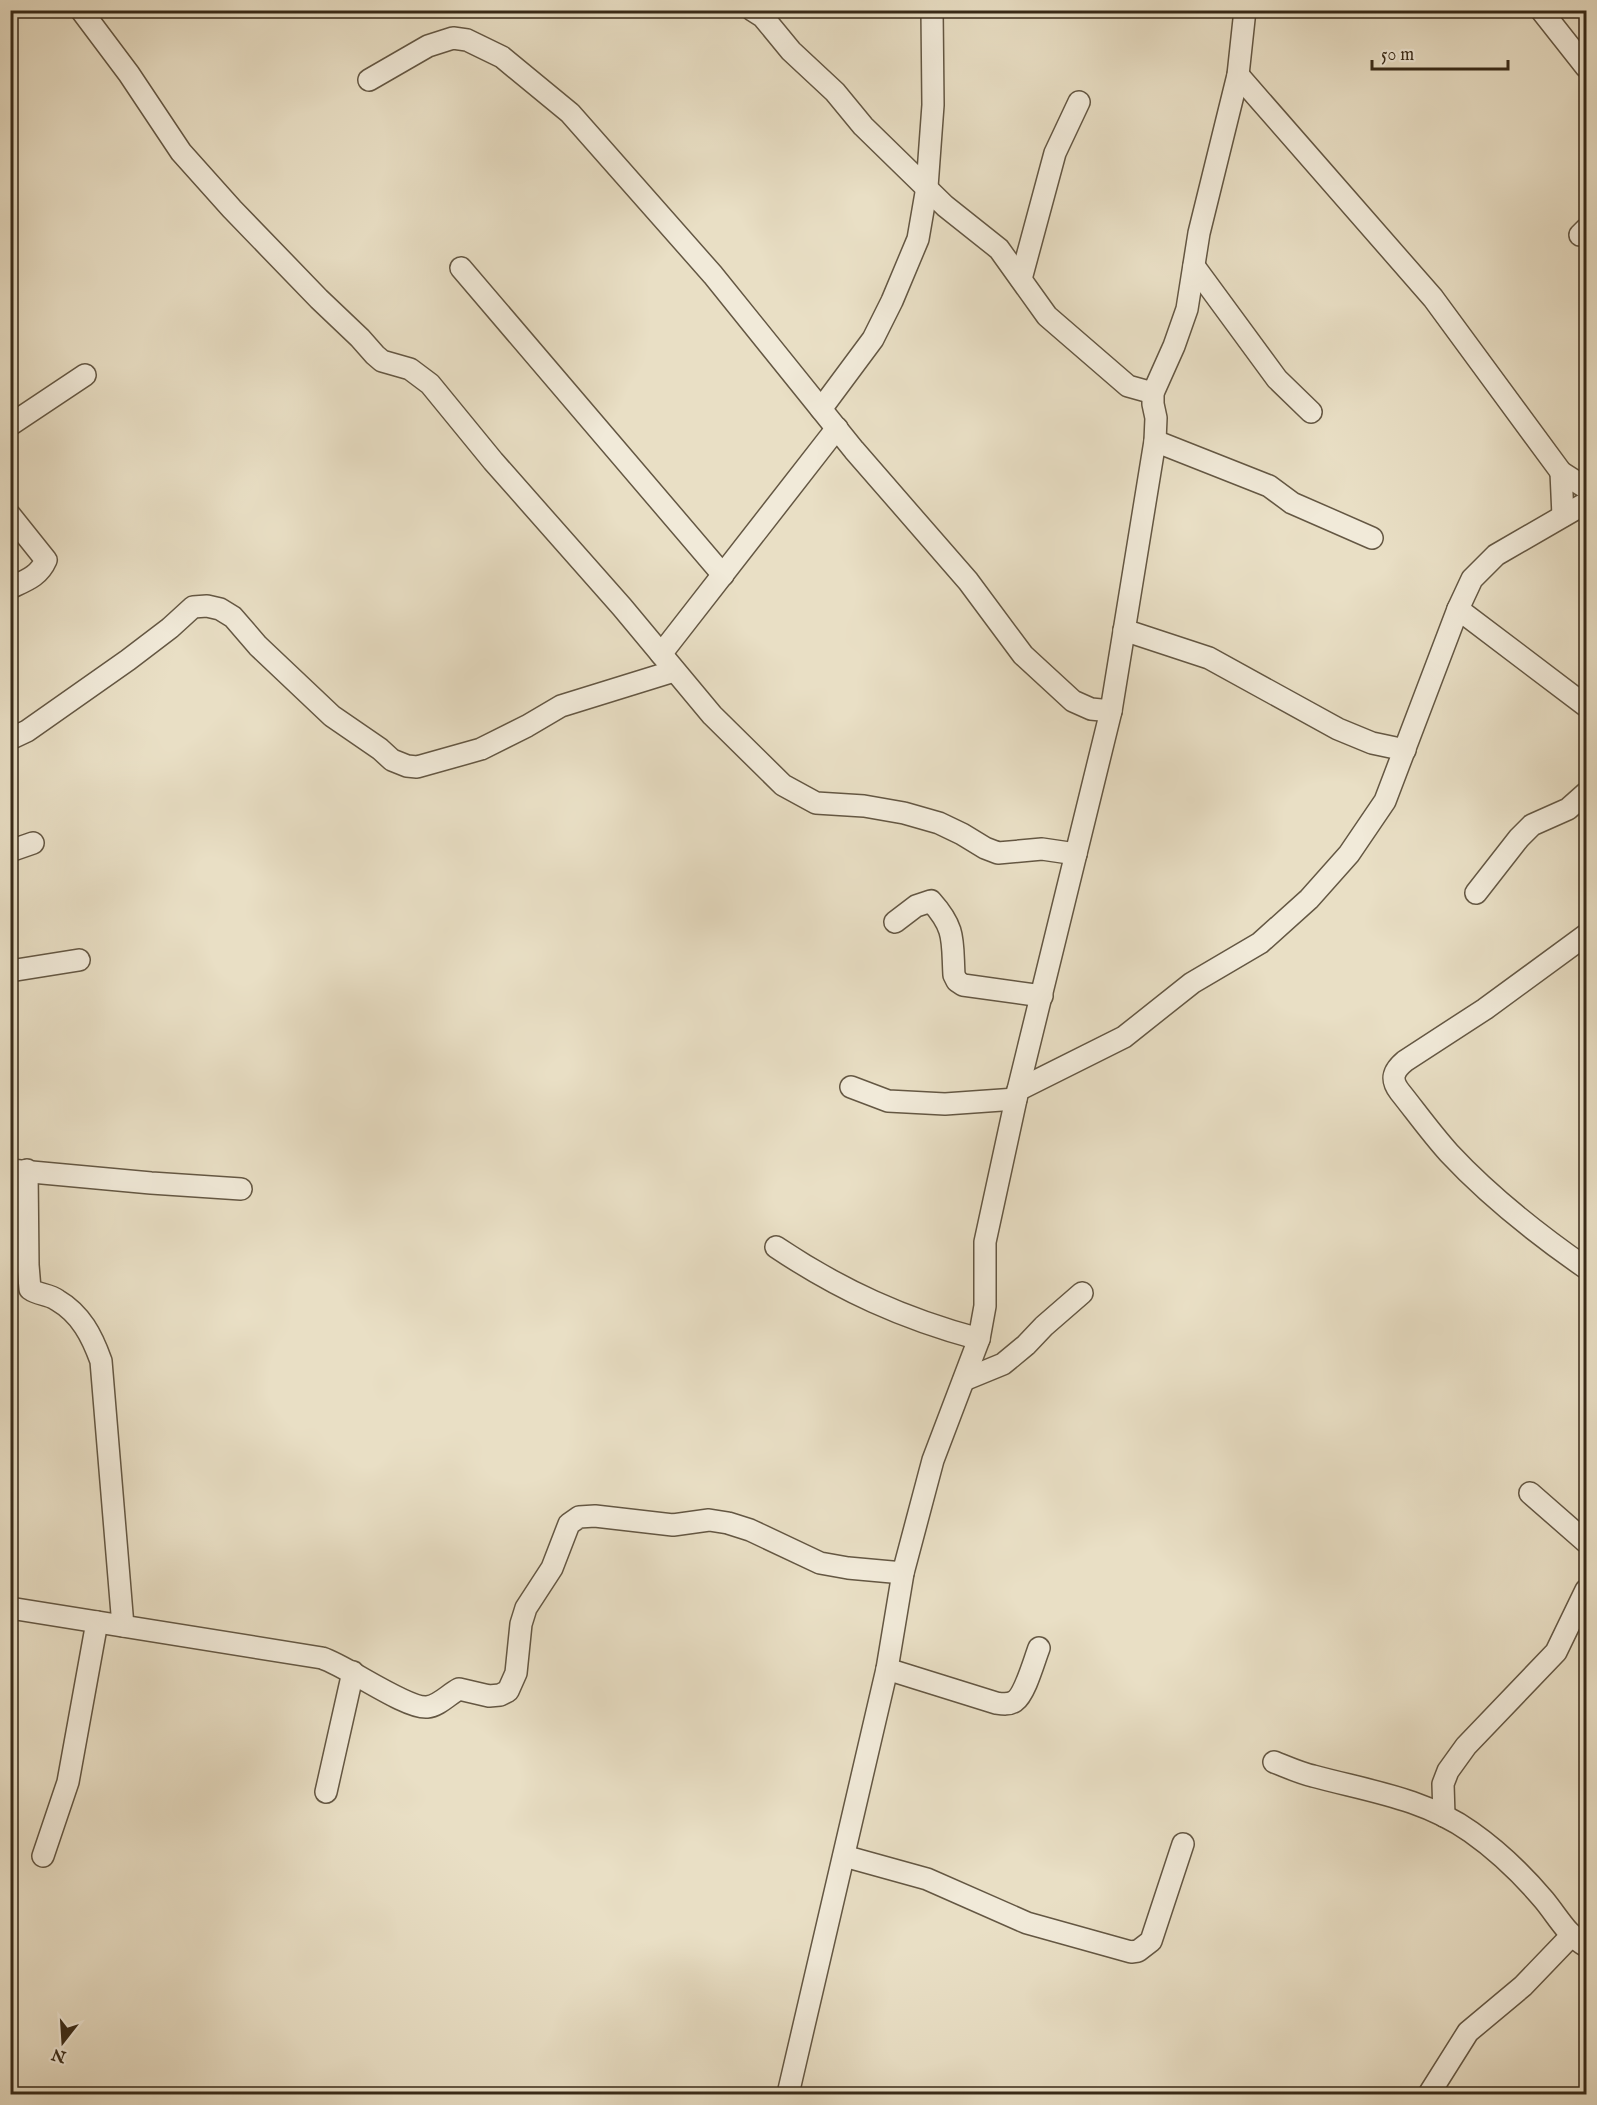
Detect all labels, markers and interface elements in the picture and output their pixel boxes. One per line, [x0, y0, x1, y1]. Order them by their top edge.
scale bar [1372, 33, 1508, 71]
text: 50 m [1381, 44, 1414, 67]
north arrow [33, 2012, 93, 2072]
text: N [50, 2043, 70, 2066]

